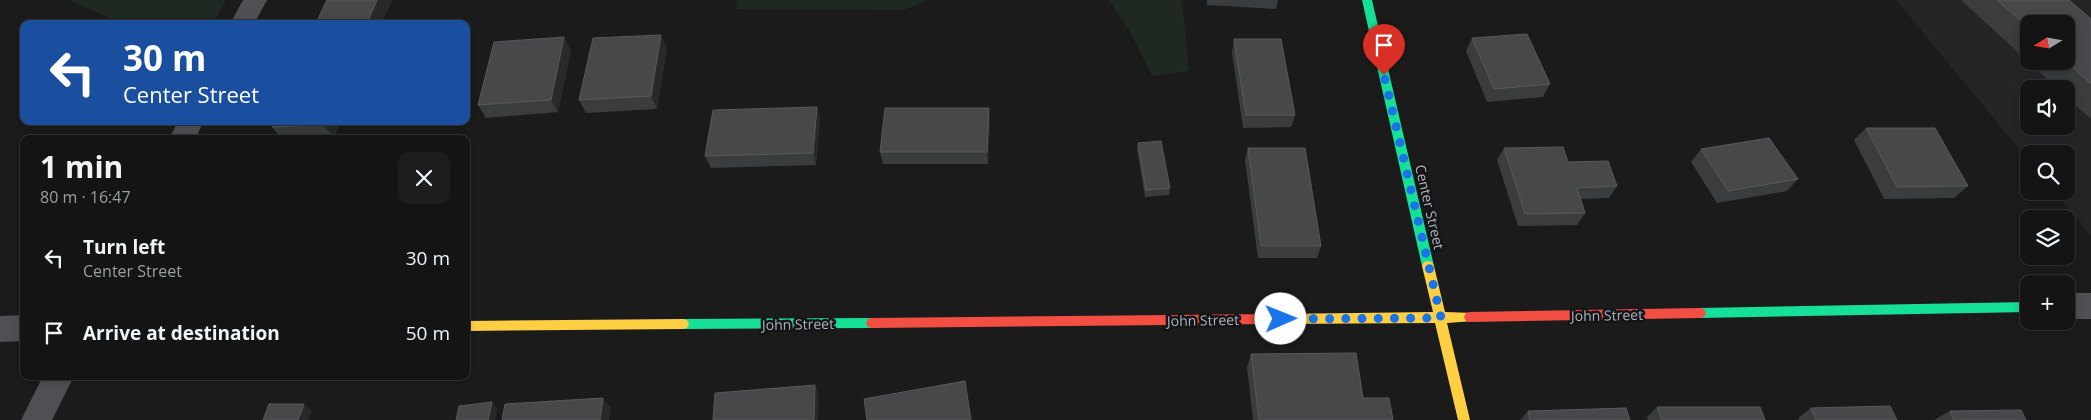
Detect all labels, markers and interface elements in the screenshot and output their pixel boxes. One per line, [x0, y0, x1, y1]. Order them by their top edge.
north arrow [2020, 15, 2075, 70]
map controls [2020, 15, 2075, 330]
pin [1363, 24, 1405, 75]
icon: arrive [1370, 31, 1398, 59]
text: 30 m [123, 34, 206, 81]
icon: left [40, 40, 105, 105]
text: Center Street [123, 79, 259, 109]
button: sound [2020, 80, 2075, 135]
button: search [2020, 145, 2075, 200]
text: 1 min [40, 146, 123, 187]
button: close [398, 152, 450, 204]
street label: Center Street [1411, 163, 1449, 251]
text: 80 m · 16:47 [40, 186, 131, 208]
button: layers [2020, 210, 2075, 265]
text: Turn left [83, 234, 165, 260]
icon: left [40, 244, 68, 272]
text: 30 m [406, 245, 450, 271]
text: Center Street [83, 260, 182, 282]
button: + [2020, 275, 2075, 330]
position arrow [1254, 292, 1306, 344]
street label: John Street [1569, 305, 1643, 325]
street label: John Street [1165, 310, 1239, 330]
street label: John Street [760, 314, 834, 334]
icon: arrive [40, 319, 68, 347]
text: Arrive at destination [83, 320, 280, 346]
text: 50 m [406, 320, 450, 346]

